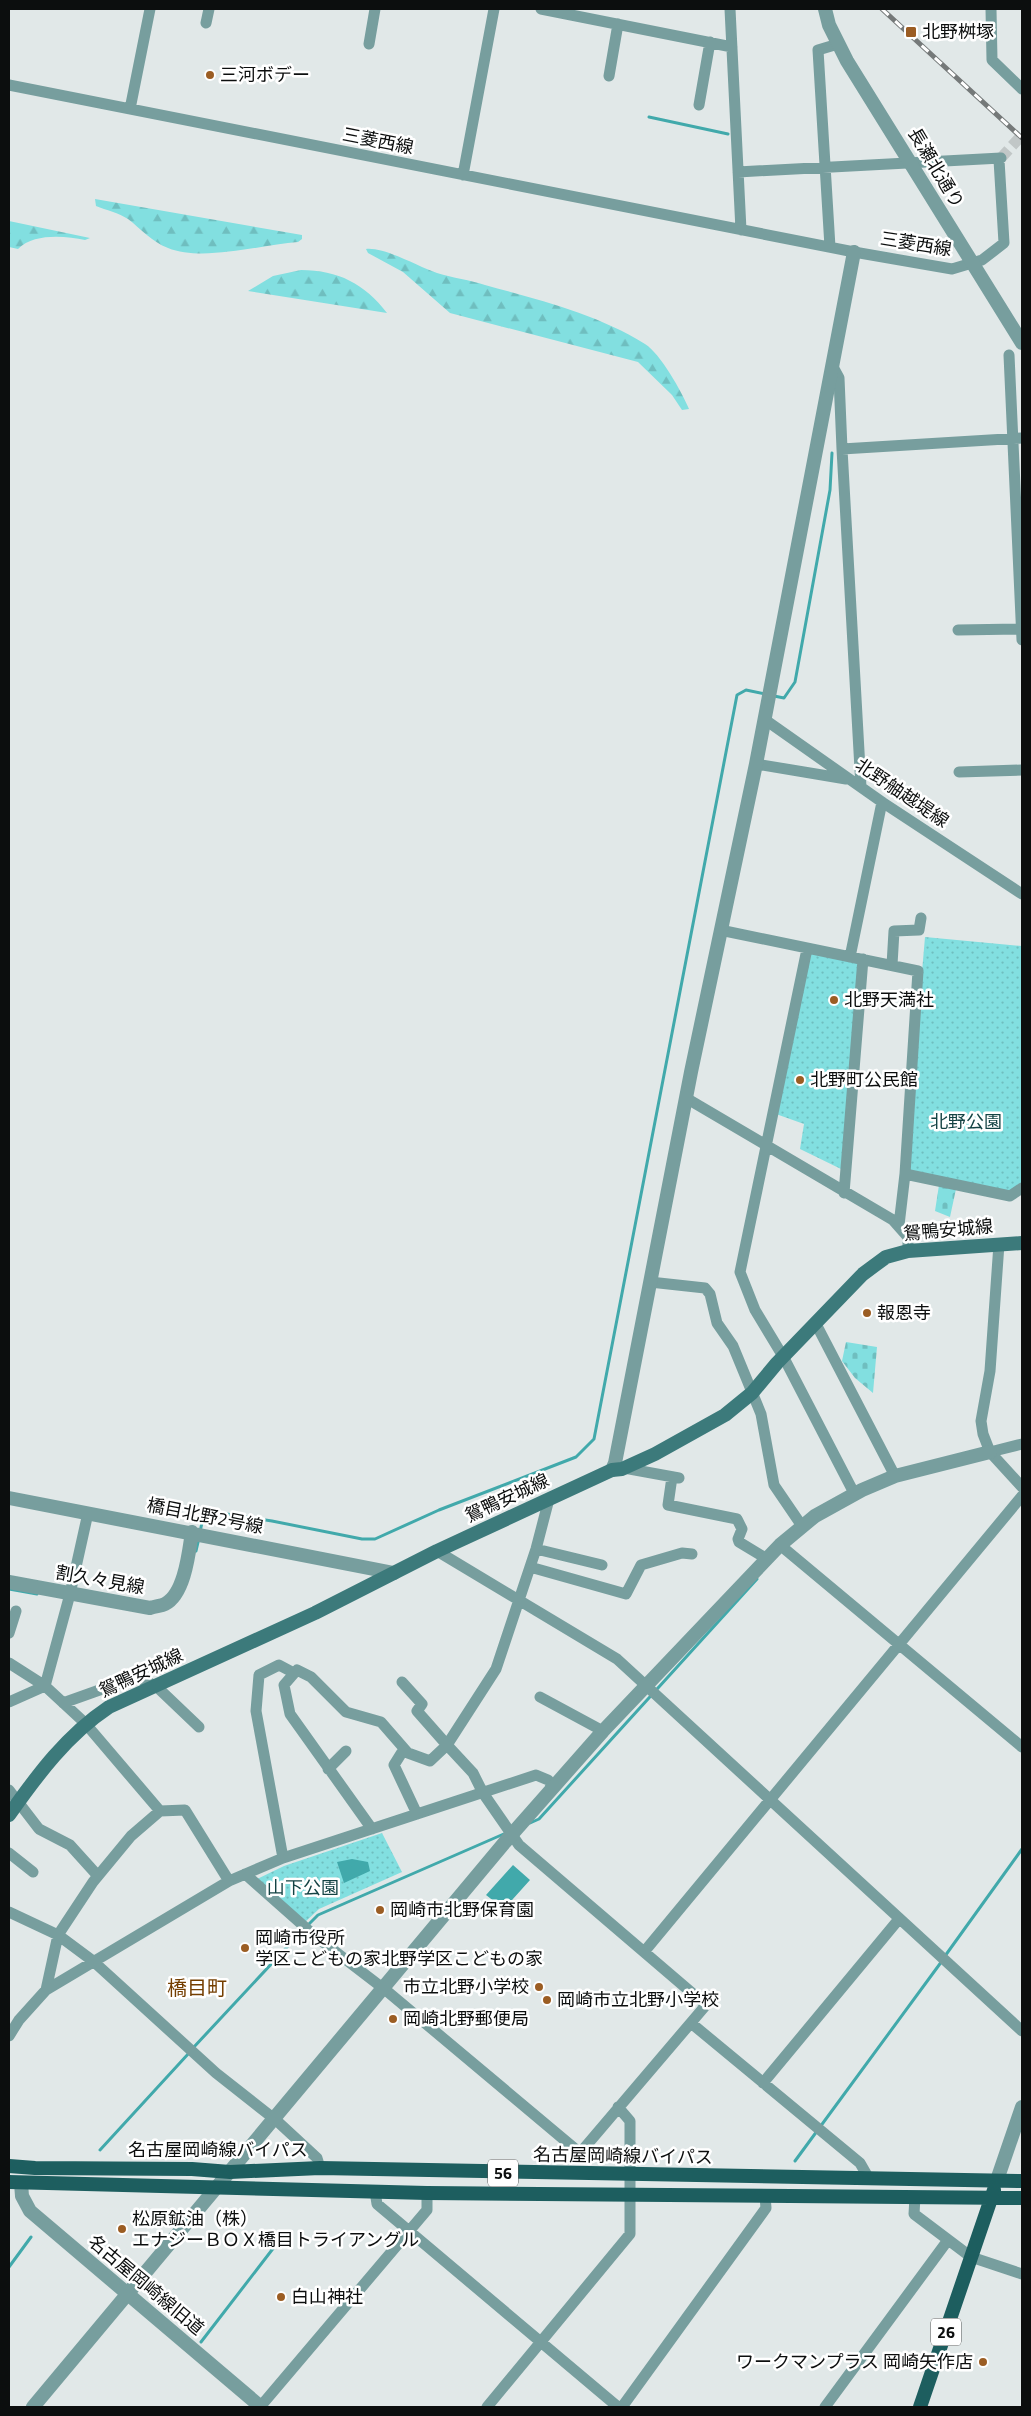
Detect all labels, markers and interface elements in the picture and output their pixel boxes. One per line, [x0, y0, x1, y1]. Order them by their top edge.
place label: 北野桝塚 [922, 18, 994, 45]
marker: 北野桝塚 [904, 25, 918, 39]
place label: 三河ボデー [220, 61, 310, 88]
marker: 三河ボデー [204, 69, 216, 81]
street label: 三菱西線 [340, 120, 416, 161]
street label: 長瀬北通り [902, 122, 971, 213]
street label: 三菱西線 [878, 225, 954, 262]
street label: 北野舳越堤線 [850, 751, 955, 834]
place label: 北野天満社 [844, 986, 934, 1013]
marker: 北野天満社 [828, 994, 840, 1006]
place label: 北野町公民館 [810, 1066, 918, 1093]
marker: 北野町公民館 [794, 1074, 806, 1086]
park label: 北野公園 [930, 1108, 1002, 1135]
street label: 鴛鴨安城線 [902, 1212, 994, 1247]
place label: 報恩寺 [877, 1299, 931, 1326]
marker: 報恩寺 [861, 1307, 873, 1319]
street label: 鴛鴨安城線 [460, 1466, 553, 1529]
street label: 橋目北野2号線 [145, 1491, 266, 1540]
street label: 割久々見線 [53, 1558, 147, 1601]
street label: 鴛鴨安城線 [94, 1641, 187, 1704]
park label: 山下公園 [267, 1874, 339, 1901]
place label: 岡崎市北野保育園 [390, 1896, 534, 1923]
marker: 岡崎市北野保育園 [374, 1904, 386, 1916]
place label: 岡崎市役所 学区こどもの家北野学区こどもの家 [255, 1924, 543, 1972]
marker: 岡崎市役所 学区こどもの家北野学区こどもの家 [239, 1942, 251, 1954]
district label: 橋目町 [167, 1972, 227, 2003]
place label: 市立北野小学校 [403, 1973, 529, 2000]
marker: 市立北野小学校 [533, 1981, 545, 1993]
place label: 岡崎市立北野小学校 [557, 1986, 719, 2013]
marker: 岡崎市立北野小学校 [541, 1994, 553, 2006]
place label: 岡崎北野郵便局 [403, 2005, 529, 2032]
marker: 岡崎北野郵便局 [387, 2013, 399, 2025]
street label: 名古屋岡崎線バイパス [128, 2136, 308, 2163]
street label: 名古屋岡崎線バイパス [533, 2140, 713, 2171]
road number: 56 [488, 2160, 518, 2186]
place label: 松原鉱油（株） エナジーＢＯＸ橋目トライアングル [132, 2205, 419, 2253]
marker: 松原鉱油（株） エナジーＢＯＸ橋目トライアングル [116, 2223, 128, 2235]
street label: 名古屋岡崎線旧道 [82, 2228, 210, 2341]
place label: 白山神社 [291, 2283, 363, 2310]
marker: 白山神社 [275, 2291, 287, 2303]
road number: 26 [931, 2318, 961, 2346]
place label: ワークマンプラス 岡崎矢作店 [736, 2348, 973, 2375]
marker: ワークマンプラス 岡崎矢作店 [977, 2356, 989, 2368]

